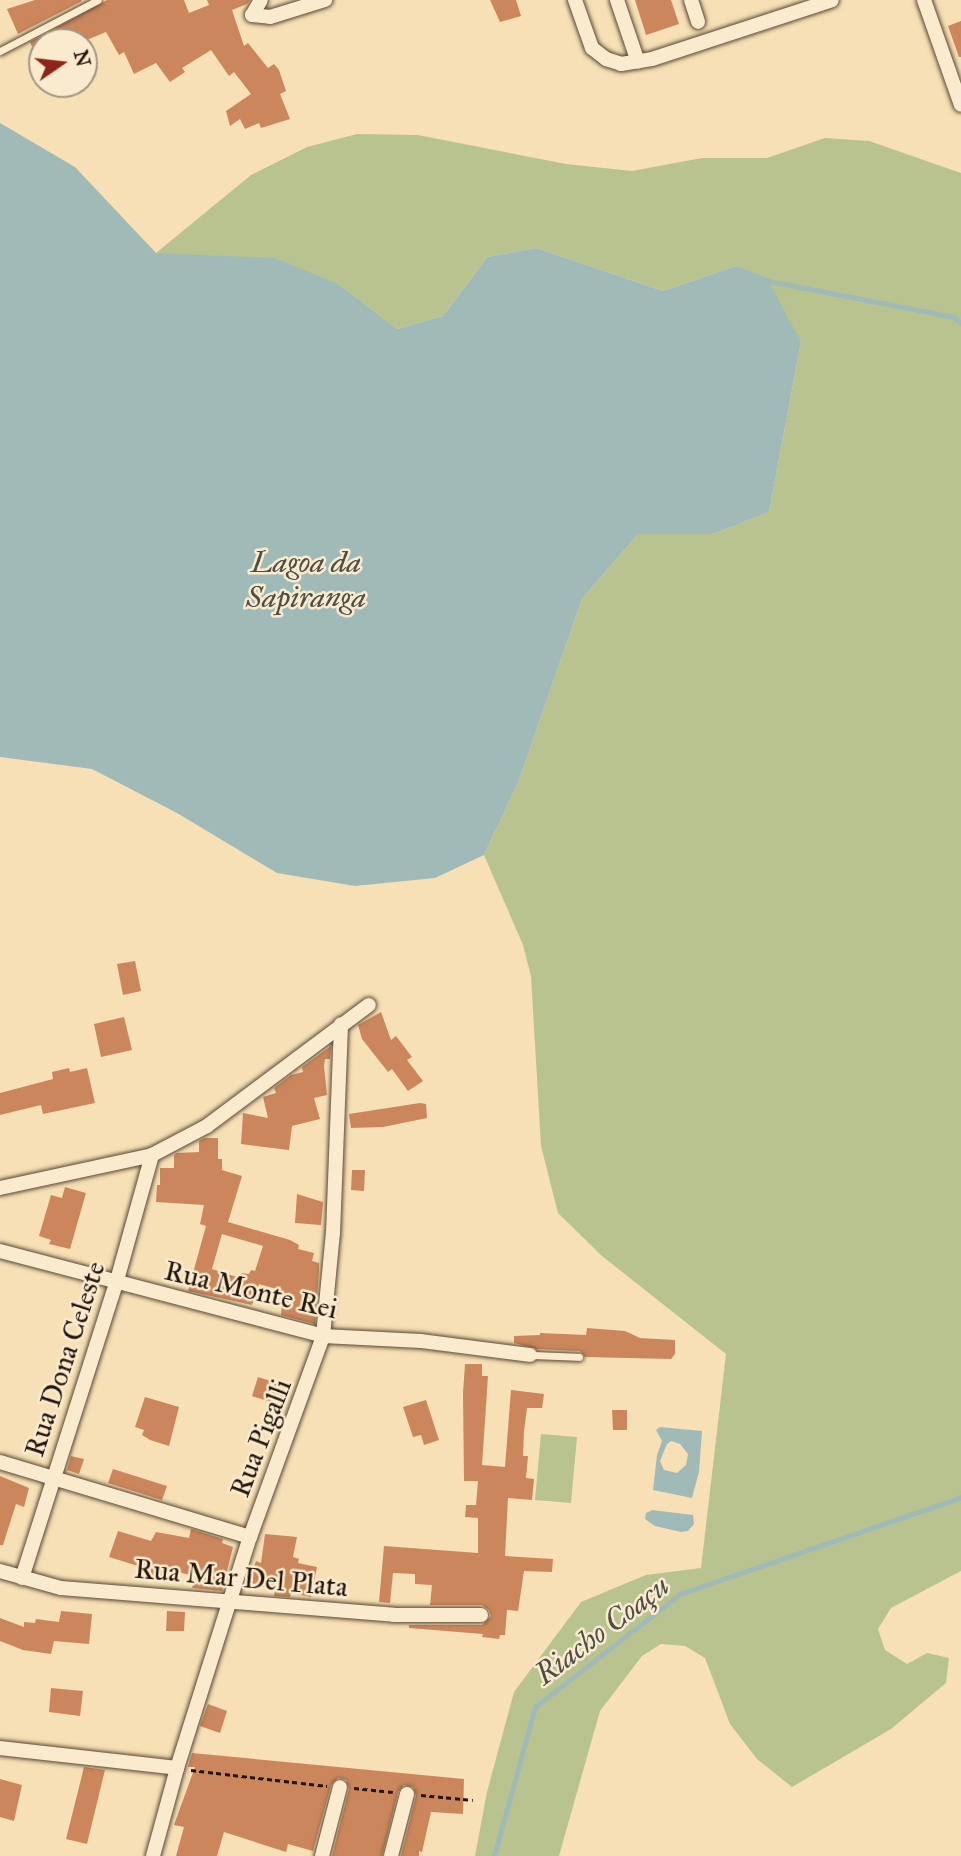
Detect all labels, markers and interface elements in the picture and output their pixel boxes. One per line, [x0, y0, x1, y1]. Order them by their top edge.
north arrow [28, 28, 98, 98]
text: N [69, 48, 95, 69]
water label: Lagoa da Sapiranga [246, 544, 366, 614]
street label: Rua Monte Rei [161, 1254, 341, 1326]
street label: Rua Dona Celeste [18, 1257, 112, 1461]
street label: Rua Pigalli [223, 1374, 299, 1502]
street label: Rua Mar Del Plata [133, 1552, 349, 1604]
water label: Riacho Coaçu [528, 1568, 676, 1692]

